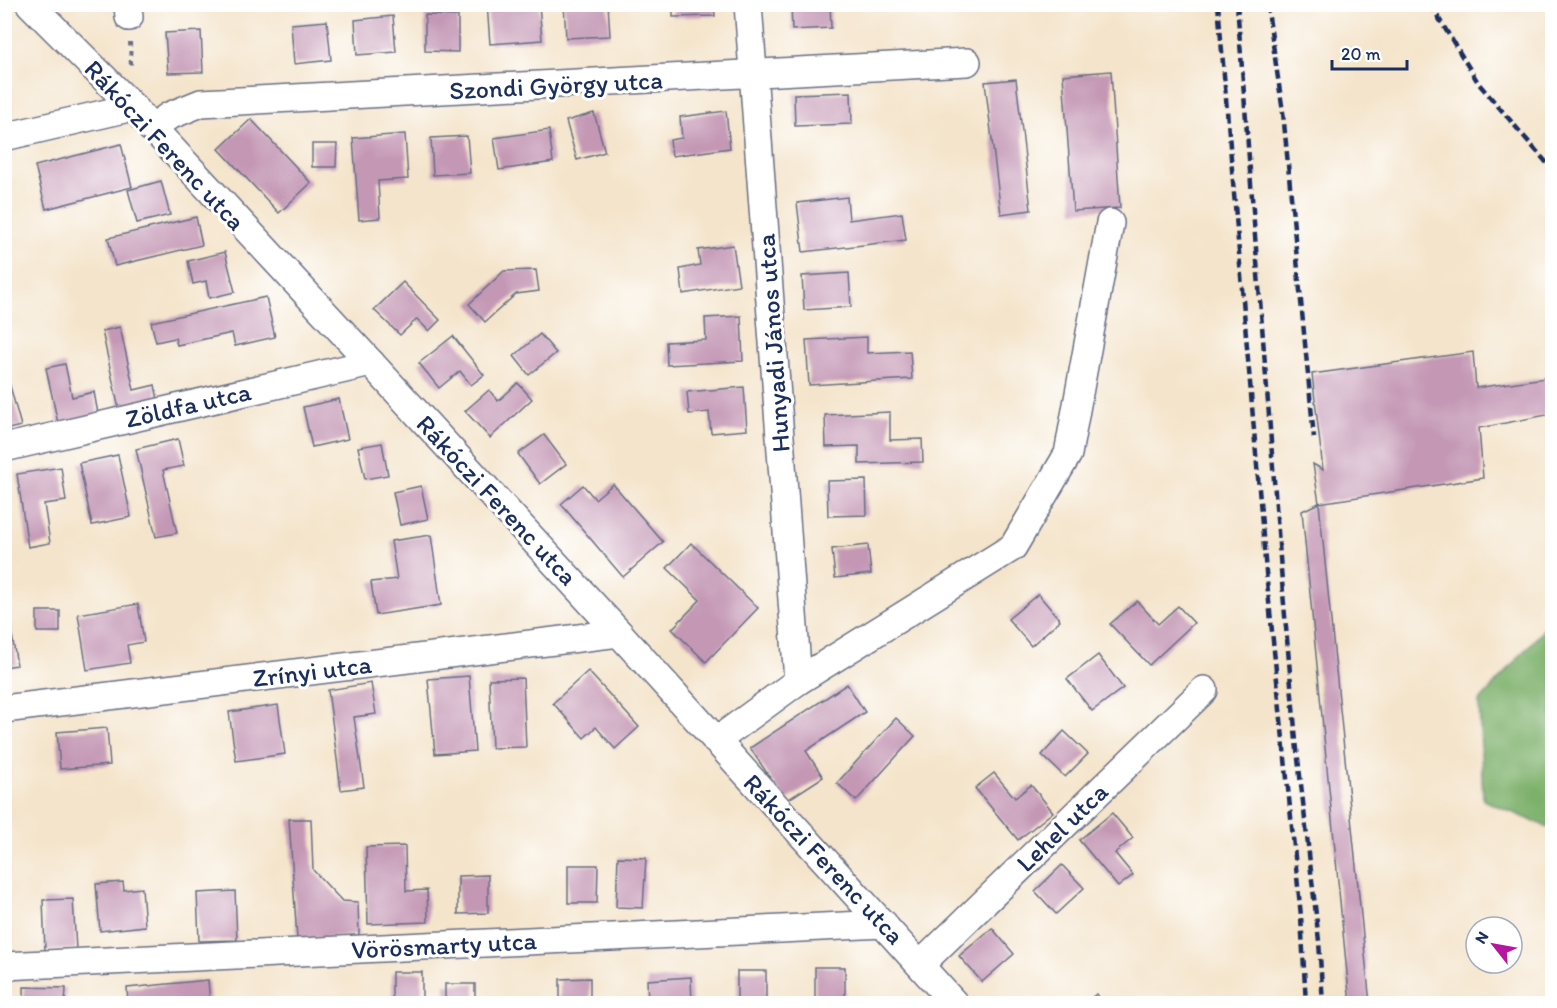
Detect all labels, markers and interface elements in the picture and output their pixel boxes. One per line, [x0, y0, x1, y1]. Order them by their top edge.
scale bar [1332, 33, 1407, 71]
text: 20 m [1341, 43, 1381, 65]
street label: Rákóczi Ferenc utca [78, 53, 252, 237]
street label: Szondi György utca [448, 63, 664, 107]
street label: Hunyadi János utca [749, 232, 797, 453]
street label: Zöldfa utca [122, 375, 254, 435]
street label: Rákóczi Ferenc utca [410, 408, 584, 592]
street label: Zrínyi utca [251, 648, 374, 694]
street label: Rákóczi Ferenc utca [737, 767, 911, 951]
street label: Lehel utca [1010, 775, 1115, 878]
north arrow [1464, 915, 1524, 975]
street label: Vörösmarty utca [350, 924, 538, 966]
text: N [1471, 928, 1492, 947]

